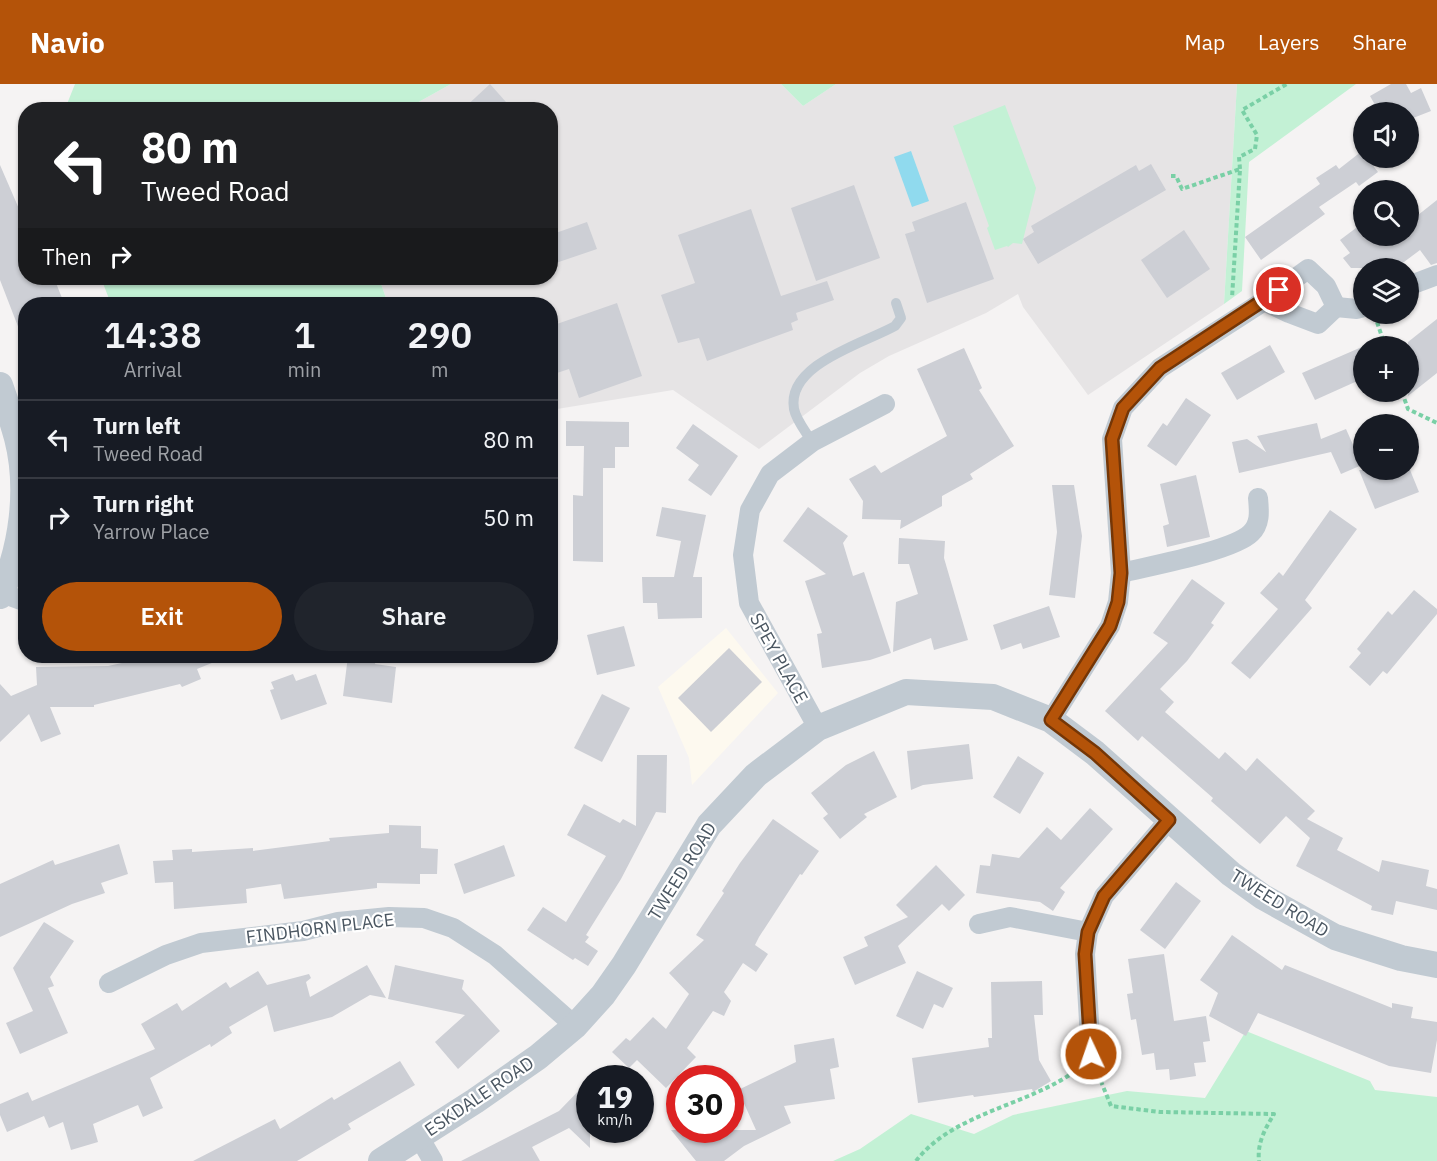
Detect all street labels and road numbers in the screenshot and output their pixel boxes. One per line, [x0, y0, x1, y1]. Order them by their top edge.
street label: SPEY PLACE [745, 609, 813, 707]
street label: TWEED ROAD [643, 818, 721, 924]
street label: TWEED ROAD [1227, 864, 1333, 942]
street label: FINDHORN PLACE [245, 907, 395, 949]
street label: ESKDALE ROAD [420, 1051, 538, 1141]

